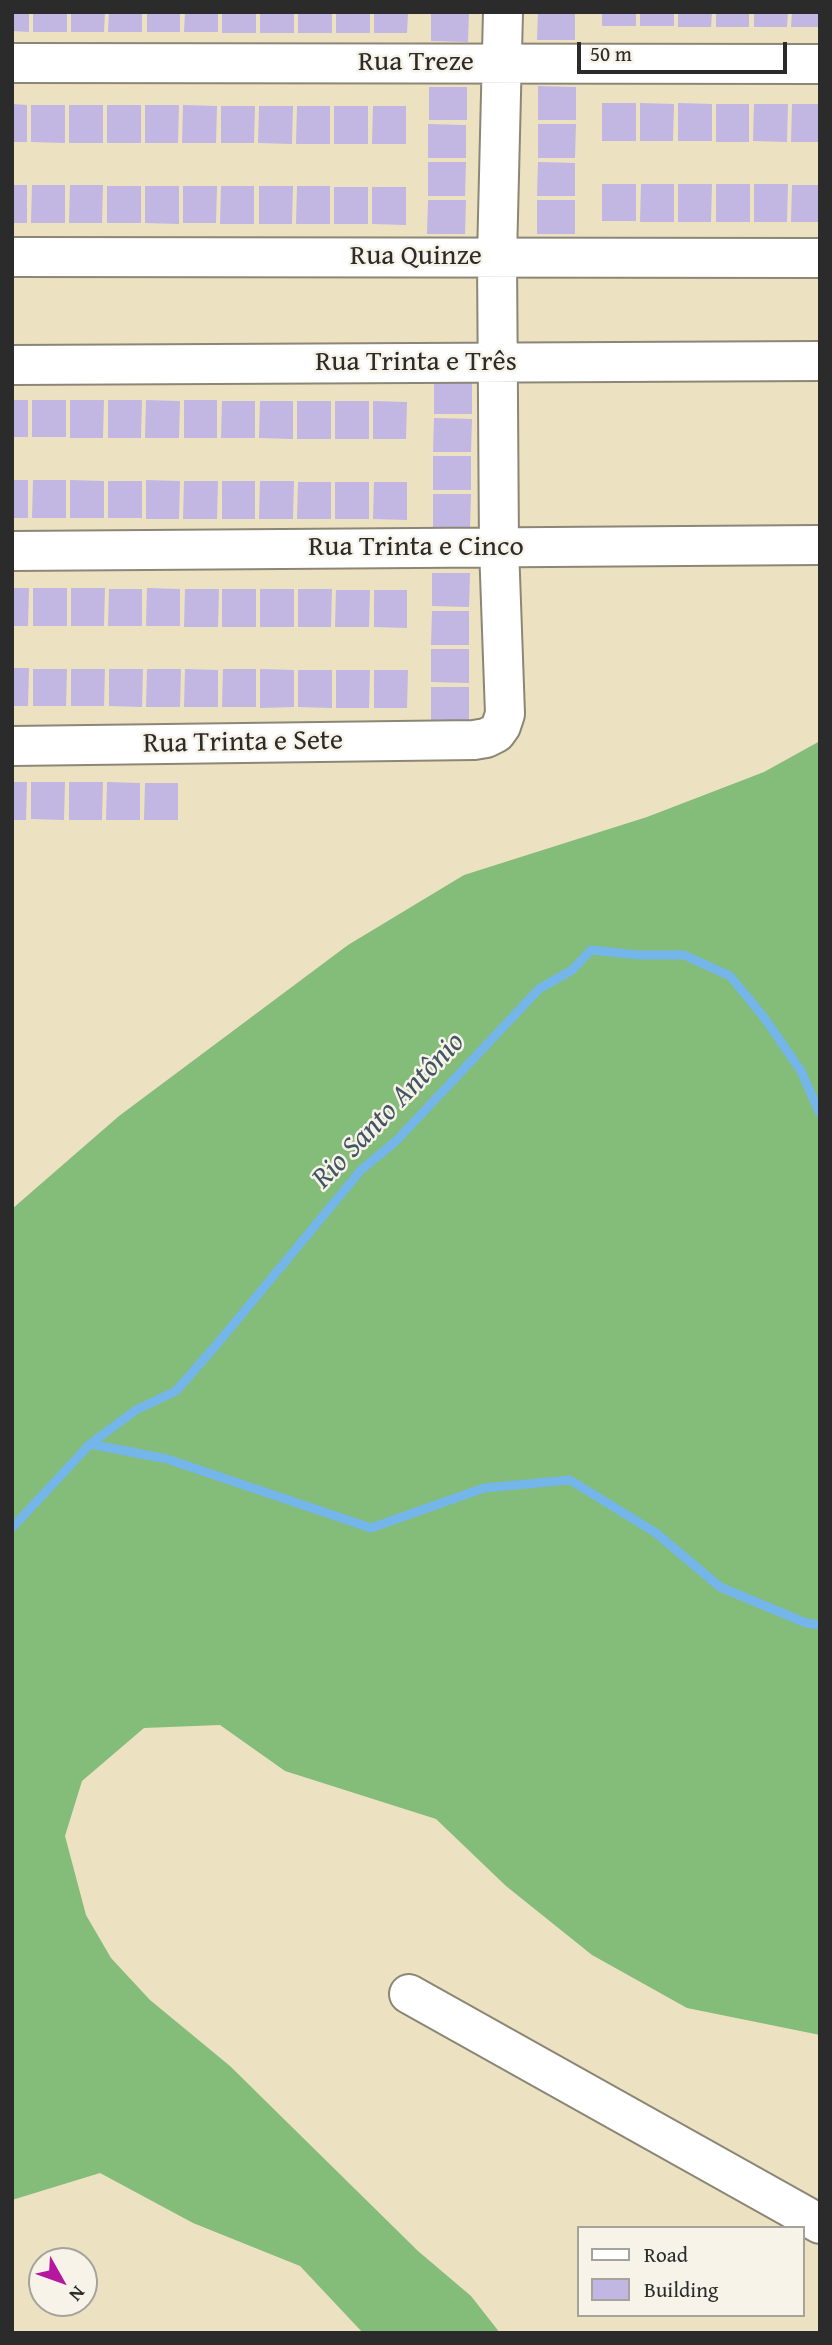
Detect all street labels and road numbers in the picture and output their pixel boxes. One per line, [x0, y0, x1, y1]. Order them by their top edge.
street label: Rua Treze [358, 46, 474, 80]
street label: Rua Quinze [350, 240, 482, 274]
street label: Rua Trinta e Três [315, 346, 517, 380]
street label: Rua Trinta e Cinco [308, 531, 524, 565]
street label: Rua Trinta e Sete [143, 724, 343, 762]

